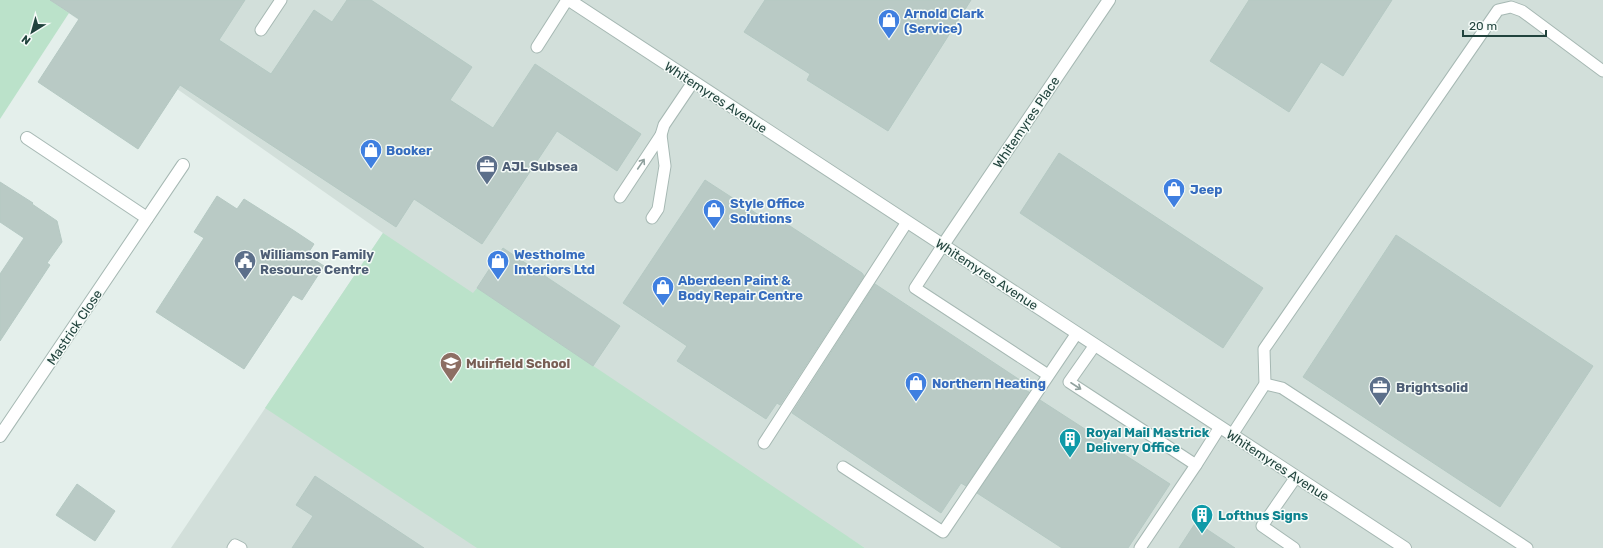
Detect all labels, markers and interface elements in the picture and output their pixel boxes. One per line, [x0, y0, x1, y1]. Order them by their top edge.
place label: Arnold Clark (Service) [904, 6, 985, 36]
shop icon: Arnold Clark (Service) [876, 7, 902, 40]
north arrow [12, 12, 52, 52]
scale bar [1463, 12, 1546, 38]
text: 20 m [1469, 19, 1497, 33]
text: N [19, 32, 33, 47]
street label: Whitemyres Avenue [662, 59, 770, 136]
street label: Whitemyres Place [990, 74, 1063, 171]
shop icon: Booker [358, 137, 384, 170]
place label: Booker [386, 143, 432, 158]
office icon: AJL Subsea [474, 153, 500, 186]
place label: AJL Subsea [502, 159, 578, 174]
one-way arrow [637, 159, 645, 170]
shop icon: Jeep [1161, 176, 1187, 209]
place label: Jeep [1190, 182, 1222, 197]
place label: Style Office Solutions [730, 196, 805, 226]
shop icon: Style Office Solutions [701, 197, 727, 230]
street label: Whitemyres Avenue [933, 236, 1041, 313]
place label: Williamson Family Resource Centre [260, 247, 374, 277]
place label: Westholme Interiors Ltd [514, 247, 595, 277]
public building icon: Williamson Family Resource Centre [232, 248, 258, 281]
shop icon: Westholme Interiors Ltd [485, 248, 511, 281]
place label: Aberdeen Paint & Body Repair Centre [678, 273, 803, 303]
shop icon: Aberdeen Paint & Body Repair Centre [650, 274, 676, 307]
street label: Mastrick Close [44, 287, 105, 368]
school or university icon: Muirfield School [438, 350, 464, 383]
place label: Muirfield School [466, 356, 570, 371]
shop icon: Northern Heating [903, 370, 929, 403]
office icon: Brightsolid [1367, 374, 1393, 407]
place label: Northern Heating [932, 376, 1046, 391]
place label: Brightsolid [1396, 380, 1468, 395]
one-way arrow [1070, 383, 1082, 391]
place label: Royal Mail Mastrick Delivery Office [1086, 425, 1210, 455]
building icon: Royal Mail Mastrick Delivery Office [1057, 426, 1083, 459]
street label: Whitemyres Avenue [1224, 427, 1332, 504]
building icon: Lofthus Signs [1189, 502, 1215, 535]
place label: Lofthus Signs [1218, 508, 1308, 523]

